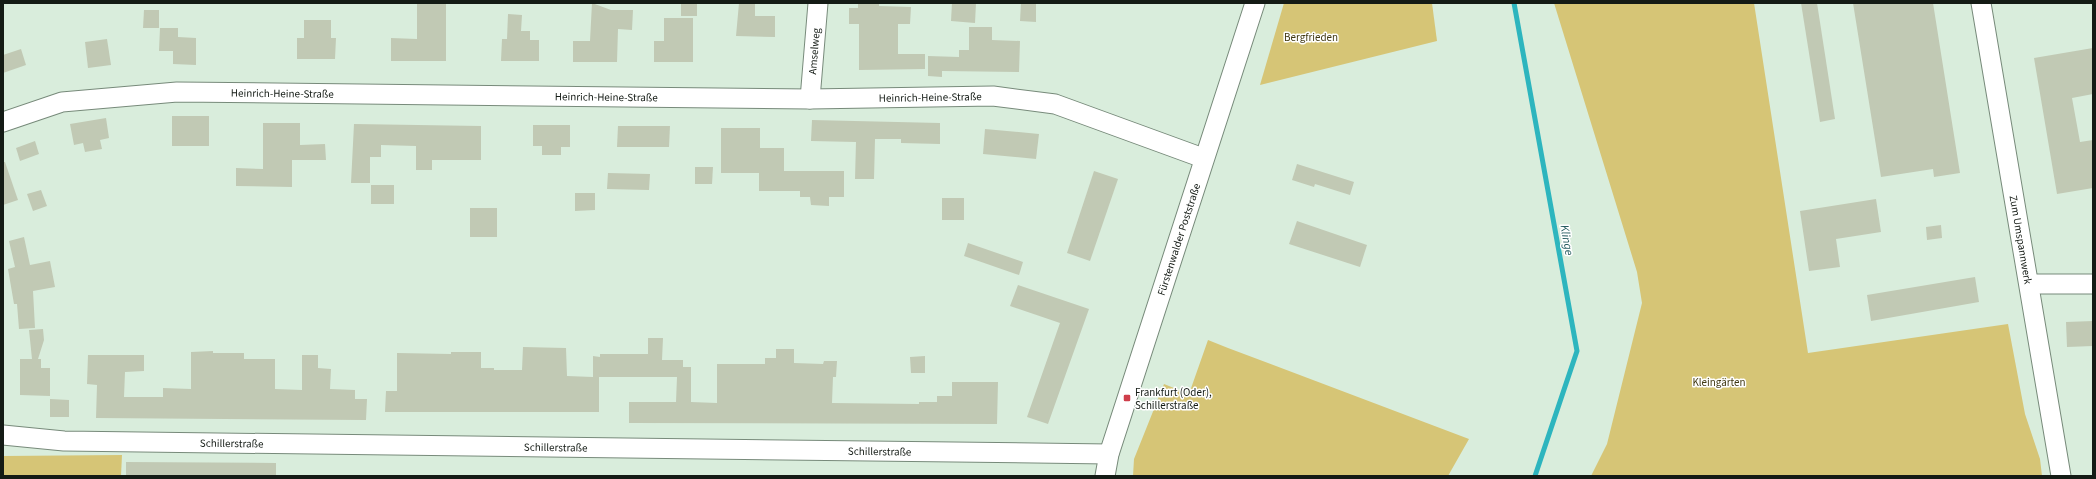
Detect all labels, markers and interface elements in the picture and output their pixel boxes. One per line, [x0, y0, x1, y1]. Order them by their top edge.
street label: Amselweg [805, 27, 824, 75]
park label: Bergfrieden [1284, 30, 1338, 45]
street label: Heinrich-Heine-Straße [231, 86, 334, 102]
street label: Heinrich-Heine-Straße [555, 89, 658, 105]
street label: Heinrich-Heine-Straße [879, 89, 982, 106]
street label: Fürstenwalder Poststraße [1154, 181, 1204, 298]
street label: Zum Umspannwerk [2006, 194, 2036, 286]
water label: Klinge [1555, 223, 1578, 257]
park label: Kleingärten [1692, 375, 1746, 390]
place label: Frankfurt (Oder), Schillerstraße [1135, 385, 1212, 413]
marker: Frankfurt (Oder), Schillerstraße [1122, 393, 1132, 403]
street label: Schillerstraße [200, 436, 264, 451]
street label: Schillerstraße [524, 440, 588, 456]
street label: Schillerstraße [848, 444, 912, 460]

